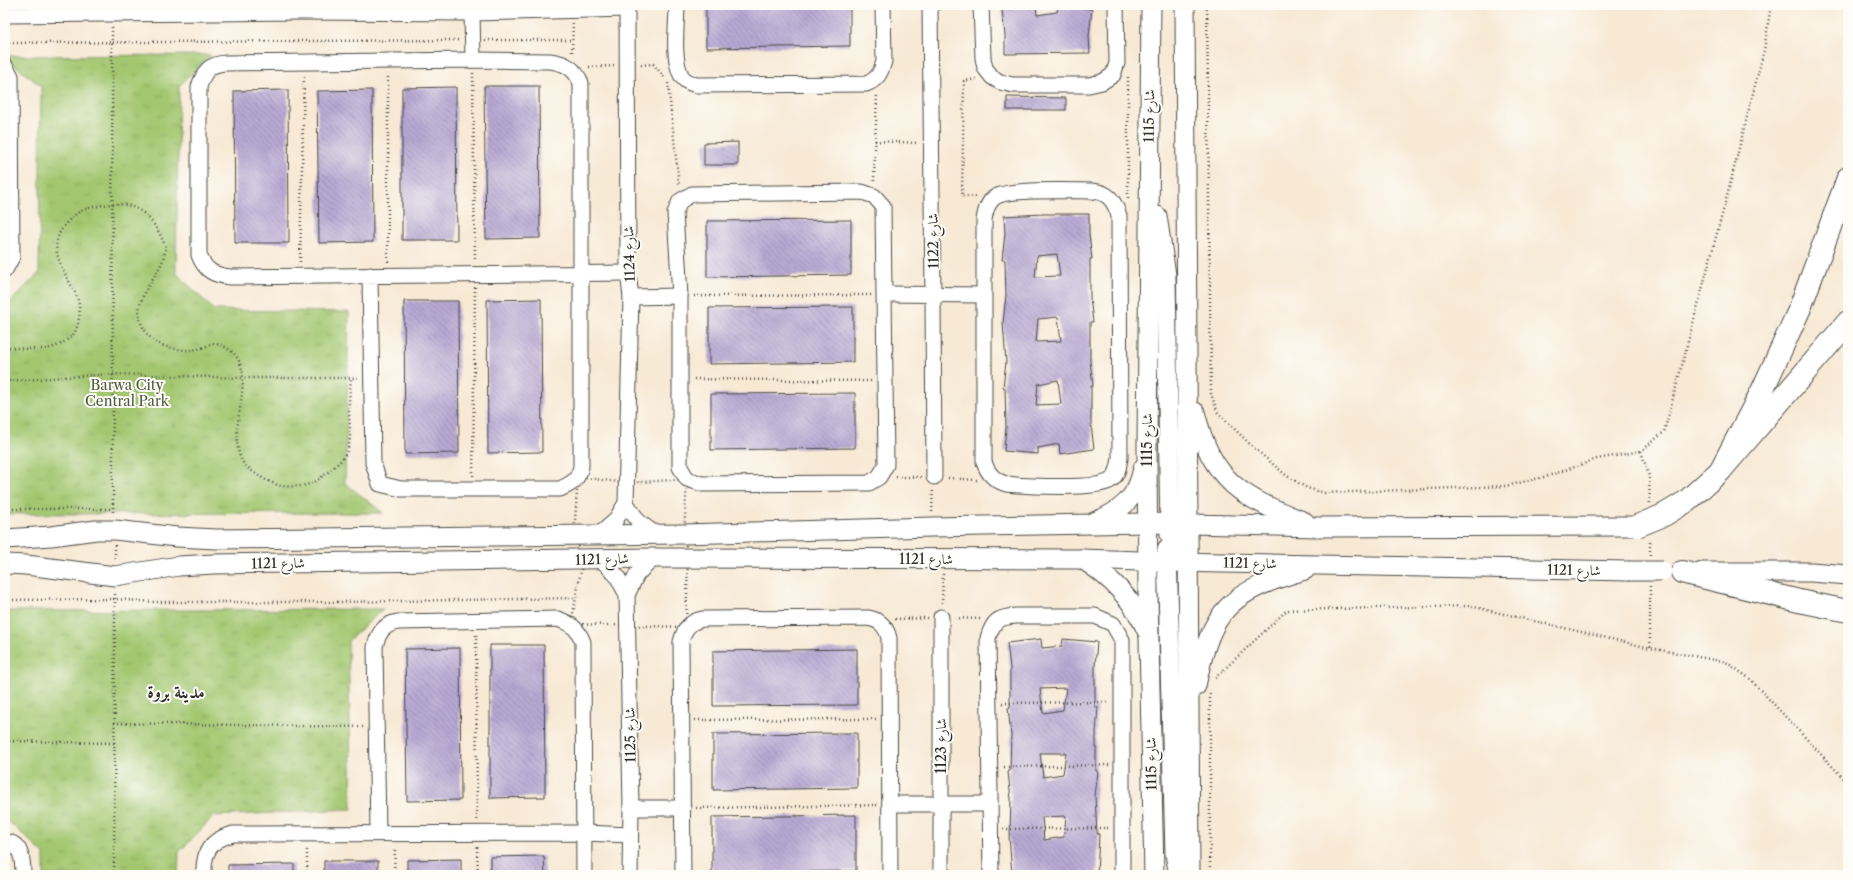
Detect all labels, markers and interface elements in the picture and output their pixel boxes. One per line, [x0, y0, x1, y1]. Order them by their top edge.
street label: شارع 1115 [1140, 89, 1161, 143]
street label: شارع 1122 [924, 213, 945, 269]
street label: شارع 1124 [619, 226, 642, 282]
park label: Barwa City Central Park [85, 376, 170, 410]
street label: شارع 1115 [1138, 413, 1159, 467]
street label: شارع 1121 [575, 549, 629, 572]
street label: شارع 1121 [899, 550, 953, 571]
street label: شارع 1121 [251, 554, 305, 575]
street label: شارع 1121 [1223, 554, 1277, 575]
street label: شارع 1121 [1547, 561, 1601, 582]
district label: مدينة بروة [147, 681, 205, 703]
street label: شارع 1125 [621, 707, 642, 763]
street label: شارع 1123 [932, 718, 953, 774]
street label: شارع 1115 [1142, 737, 1163, 791]

